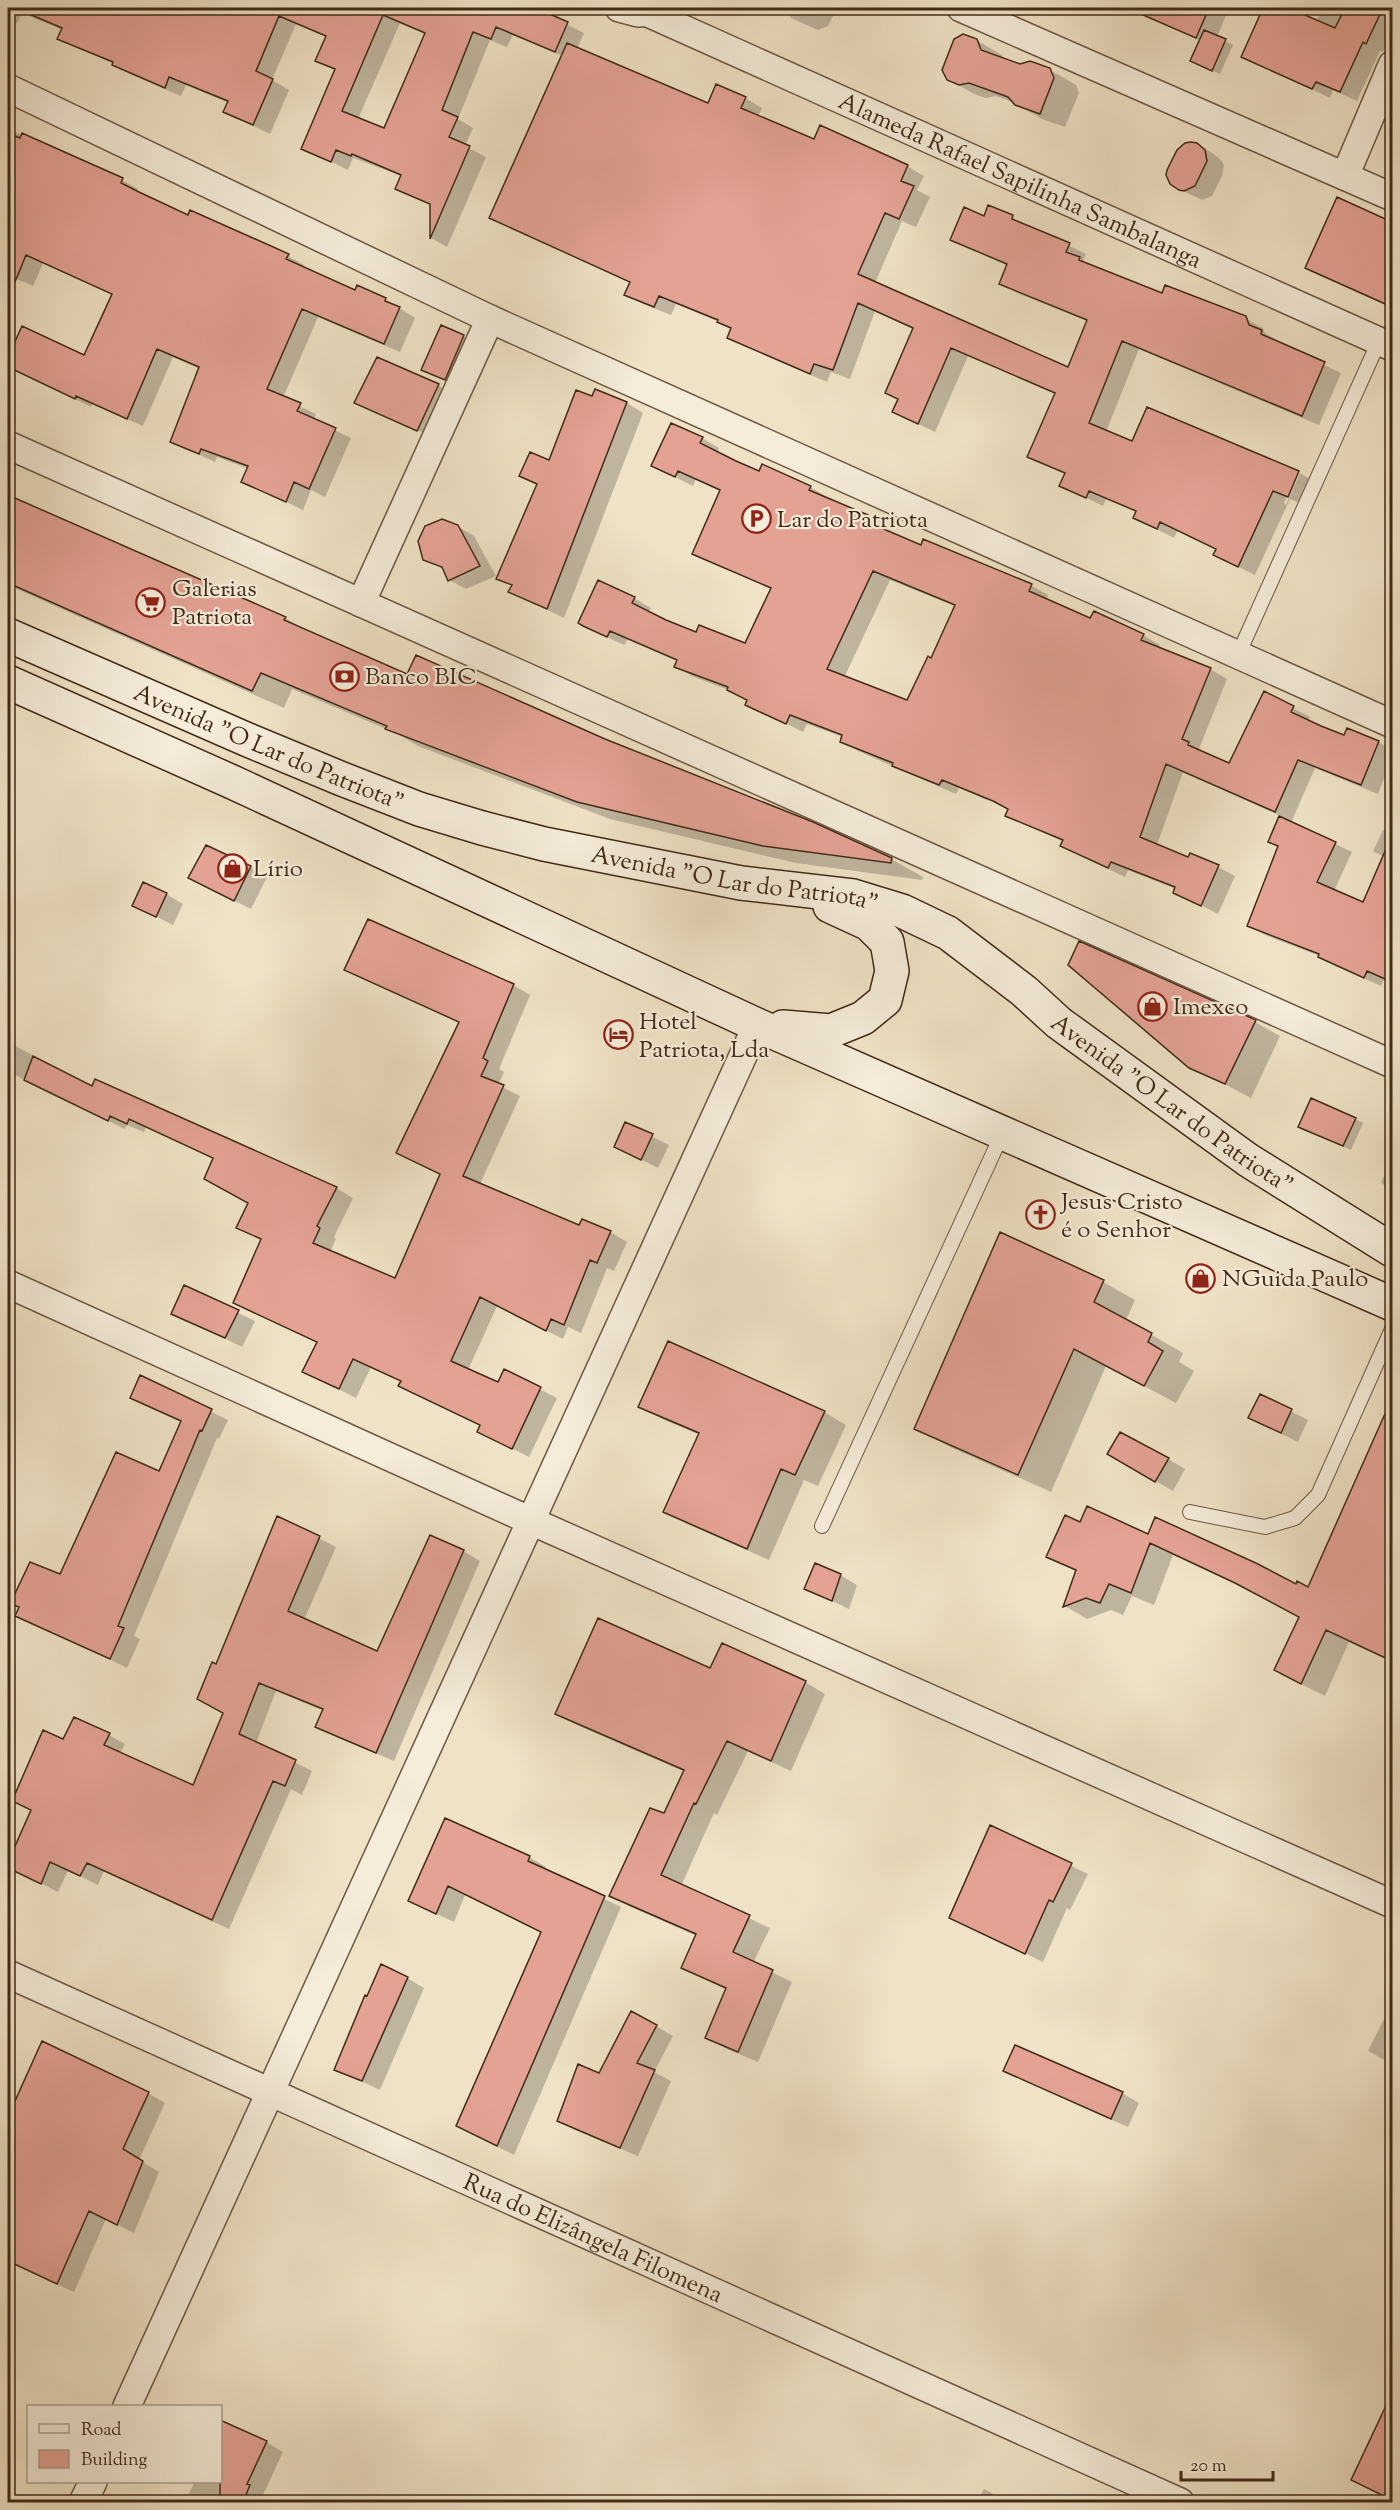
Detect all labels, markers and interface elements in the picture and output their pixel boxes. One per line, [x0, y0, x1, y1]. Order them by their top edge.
street label: Alameda Rafael Sapilinha Sambalanga [832, 85, 1207, 278]
parking icon: Lar do Patriota [740, 503, 772, 535]
place label: Lar do Patriota [777, 504, 928, 538]
place label: Galerias Patriota [172, 573, 257, 635]
supermarket icon: Galerias Patriota [135, 586, 167, 618]
bank icon: Banco BIC [328, 660, 360, 692]
place label: Banco BIC [365, 661, 477, 695]
street label: Avenida "O Lar do Patriota" [128, 677, 408, 820]
street label: Avenida "O Lar do Patriota" [588, 839, 882, 922]
shop icon: Lírio [216, 852, 248, 884]
place label: Lírio [253, 853, 303, 887]
shop icon: Imexco [1136, 990, 1168, 1022]
place label: Imexco [1173, 991, 1248, 1025]
place label: Hotel Patriota, Lda [639, 1006, 769, 1068]
street label: Avenida "O Lar do Patriota" [1043, 1007, 1299, 1203]
hotel icon: Hotel Patriota, Lda [602, 1019, 634, 1051]
place label: Jesus Cristo é o Senhor [1059, 1186, 1183, 1248]
church icon: Jesus Cristo é o Senhor [1024, 1199, 1056, 1231]
shop icon: NGuida Paulo [1185, 1262, 1217, 1294]
place label: NGuida Paulo [1222, 1263, 1368, 1297]
street label: Rua do Elizângela Filomena [457, 2166, 728, 2313]
legend [27, 2405, 222, 2483]
text: Road [81, 2418, 121, 2444]
scale bar [1181, 2444, 1272, 2482]
text: Building [81, 2448, 147, 2474]
text: 20 m [1190, 2454, 1227, 2480]

